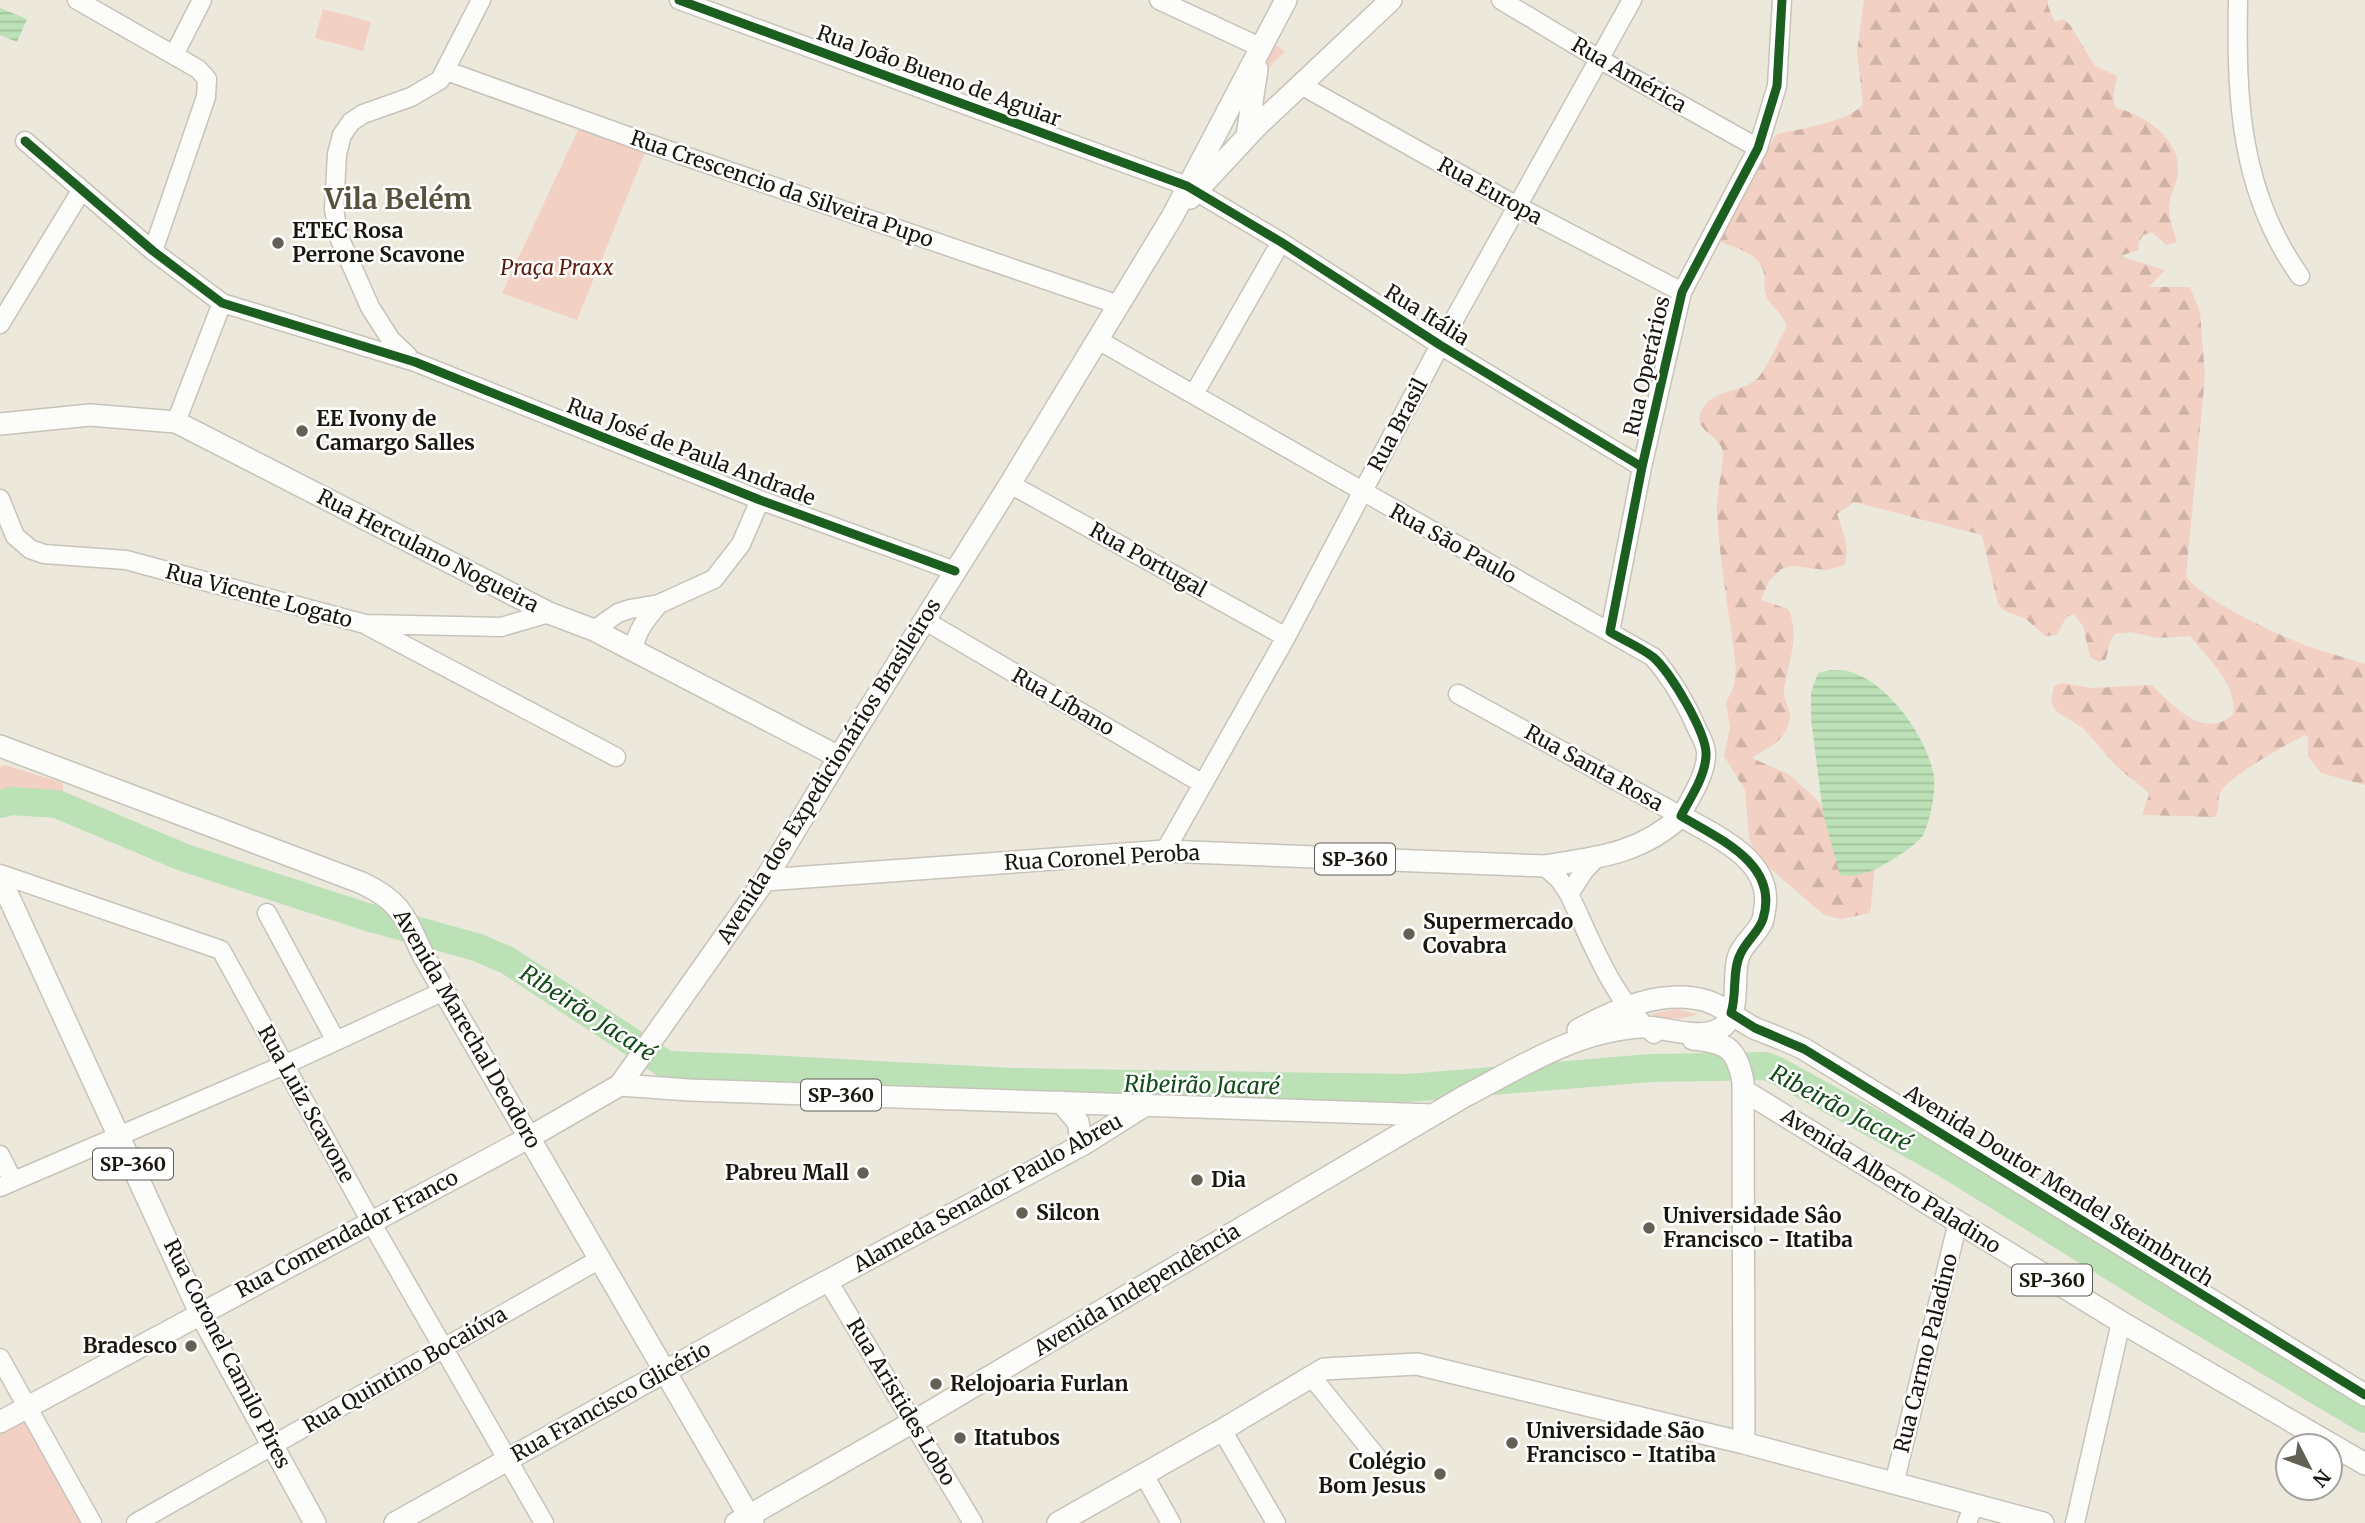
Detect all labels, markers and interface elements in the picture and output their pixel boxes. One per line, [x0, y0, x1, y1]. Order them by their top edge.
street label: Rua João Bueno de Aguiar [813, 19, 1065, 132]
street label: Rua América [1567, 31, 1692, 118]
street label: Rua Crescencio da Silveira Pupo [627, 124, 937, 253]
street label: Rua Europa [1433, 151, 1547, 230]
district label: Vila Belém [323, 181, 472, 217]
place label: ETEC Rosa Perrone Scavone [292, 217, 465, 268]
marker: ETEC Rosa Perrone Scavone [270, 235, 286, 251]
park label: Praça Praxx [500, 254, 614, 281]
street label: Rua Itália [1380, 278, 1475, 351]
street label: Rua Operários [1617, 293, 1676, 439]
street label: Rua Brasil [1362, 373, 1434, 476]
street label: Rua José de Paula Andrade [563, 392, 819, 511]
place label: EE Ivony de Camargo Salles [316, 405, 475, 456]
marker: EE Ivony de Camargo Salles [294, 423, 310, 439]
street label: Rua Herculano Nogueira [313, 483, 544, 618]
street label: Rua São Paulo [1385, 498, 1522, 590]
street label: Rua Portugal [1085, 516, 1212, 603]
street label: Rua Vicente Logato [163, 558, 356, 633]
street label: Avenida dos Expedicionários Brasileiros [710, 593, 947, 949]
street label: Rua Líbano [1007, 661, 1119, 742]
street label: Rua Santa Rosa [1520, 718, 1668, 817]
street label: Rua Coronel Peroba [1003, 839, 1201, 876]
road number: SP-360 [1315, 844, 1395, 874]
street label: Avenida Marechal Deodoro [387, 904, 547, 1153]
place label: Supermercado Covabra [1423, 908, 1573, 959]
marker: Supermercado Covabra [1401, 926, 1417, 942]
water label: Ribeirão Jacaré [515, 958, 662, 1067]
street label: Rua Luiz Scavone [252, 1020, 361, 1187]
water label: Ribeirão Jacaré [1765, 1058, 1917, 1157]
water label: Ribeirão Jacaré [1124, 1069, 1281, 1100]
street label: Avenida Doutor Mendel Steimbruch [1899, 1078, 2219, 1292]
road number: SP-360 [801, 1079, 881, 1110]
street label: Avenida Alberto Paladino [1776, 1101, 2006, 1259]
street label: Alameda Senador Paulo Abreu [848, 1107, 1127, 1278]
road number: SP-360 [93, 1148, 173, 1180]
place label: Pabreu Mall [725, 1159, 849, 1186]
street label: Rua Comendador Franco [231, 1163, 463, 1304]
marker: Pabreu Mall [855, 1165, 871, 1181]
place label: Dia [1211, 1166, 1246, 1193]
marker: Dia [1189, 1172, 1205, 1188]
place label: Silcon [1036, 1199, 1100, 1226]
place label: Universidade Sâo Francisco - Itatiba [1663, 1202, 1853, 1253]
marker: Silcon [1014, 1205, 1030, 1221]
street label: Avenida Independência [1028, 1217, 1245, 1362]
marker: Universidade Sâo Francisco - Itatiba [1641, 1220, 1657, 1236]
street label: Rua Coronel Camilo Pires [158, 1235, 297, 1473]
street label: Rua Carmo Paladino [1888, 1250, 1963, 1455]
road number: SP-360 [2012, 1264, 2092, 1296]
street label: Rua Quintino Bocaiúva [298, 1300, 511, 1439]
street label: Rua Aristides Lobo [841, 1313, 962, 1490]
place label: Bradesco [83, 1332, 177, 1359]
street label: Rua Francisco Glicério [506, 1335, 715, 1468]
marker: Bradesco [183, 1338, 199, 1354]
place label: Relojoaria Furlan [950, 1370, 1129, 1397]
marker: Relojoaria Furlan [928, 1376, 944, 1392]
place label: Universidade São Francisco - Itatiba [1526, 1417, 1716, 1468]
place label: Itatubos [974, 1424, 1060, 1451]
marker: Itatubos [952, 1430, 968, 1446]
north arrow [2274, 1432, 2344, 1502]
marker: Universidade São Francisco - Itatiba [1504, 1435, 1520, 1451]
place label: Colégio Bom Jesus [1318, 1448, 1426, 1499]
text: N [2308, 1465, 2336, 1492]
marker: Colégio Bom Jesus [1432, 1466, 1448, 1482]

